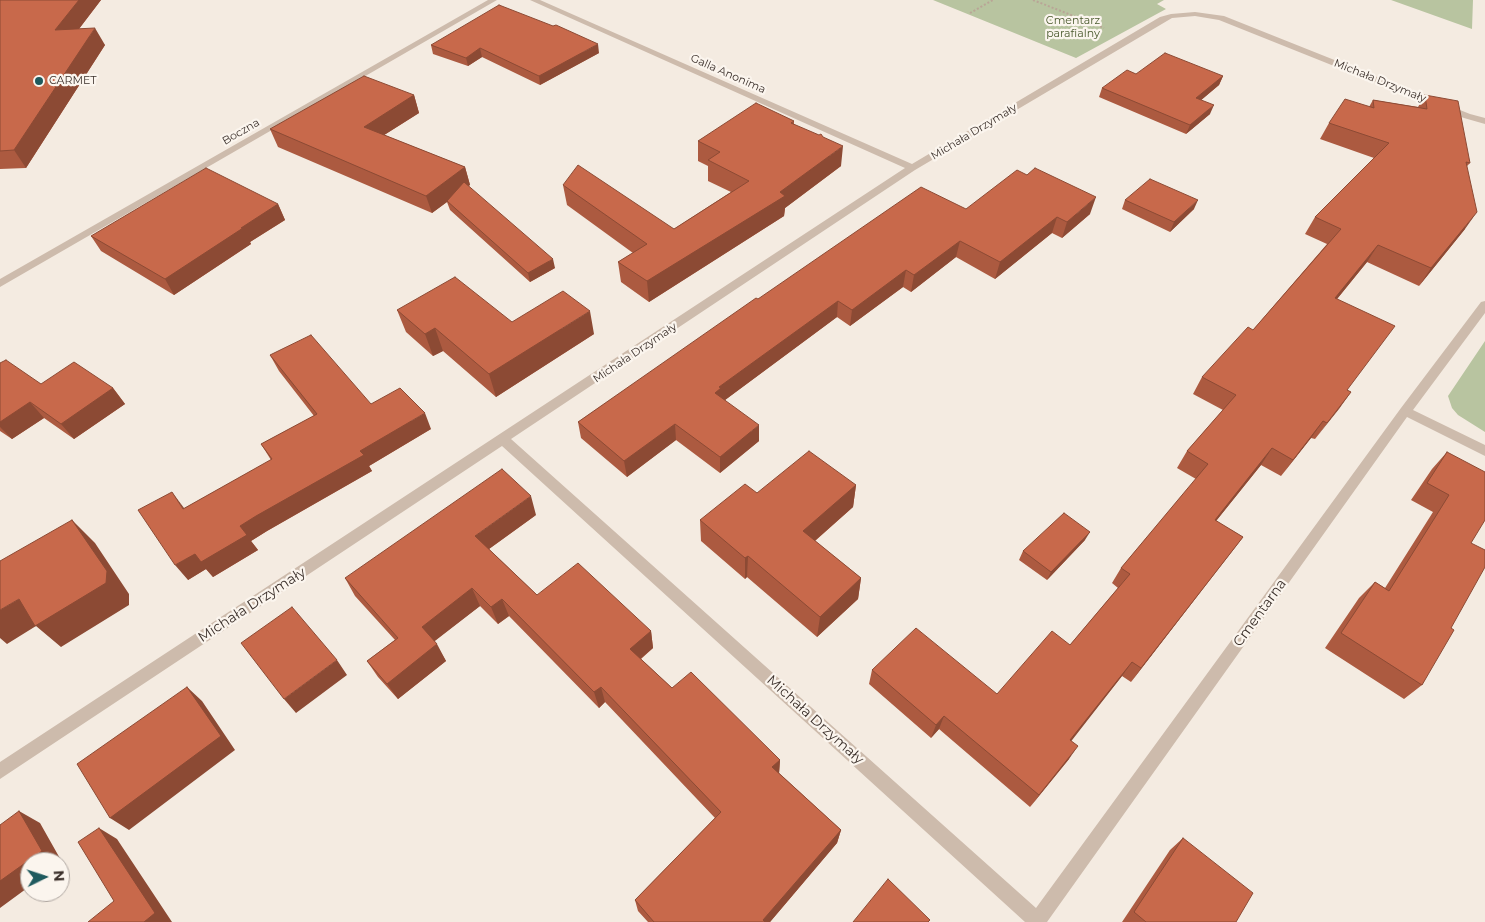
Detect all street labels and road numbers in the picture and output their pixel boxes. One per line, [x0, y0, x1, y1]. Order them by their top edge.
street label: Galla Anonima [688, 51, 768, 97]
street label: Michała Drzymały [1332, 57, 1428, 105]
street label: Michała Drzymały [929, 101, 1019, 163]
street label: Boczna [220, 116, 262, 148]
street label: Michała Drzymały [591, 320, 679, 386]
street label: Michała Drzymały [195, 564, 309, 646]
street label: Cmentarna [1230, 576, 1290, 650]
street label: Michała Drzymały [763, 672, 867, 768]

